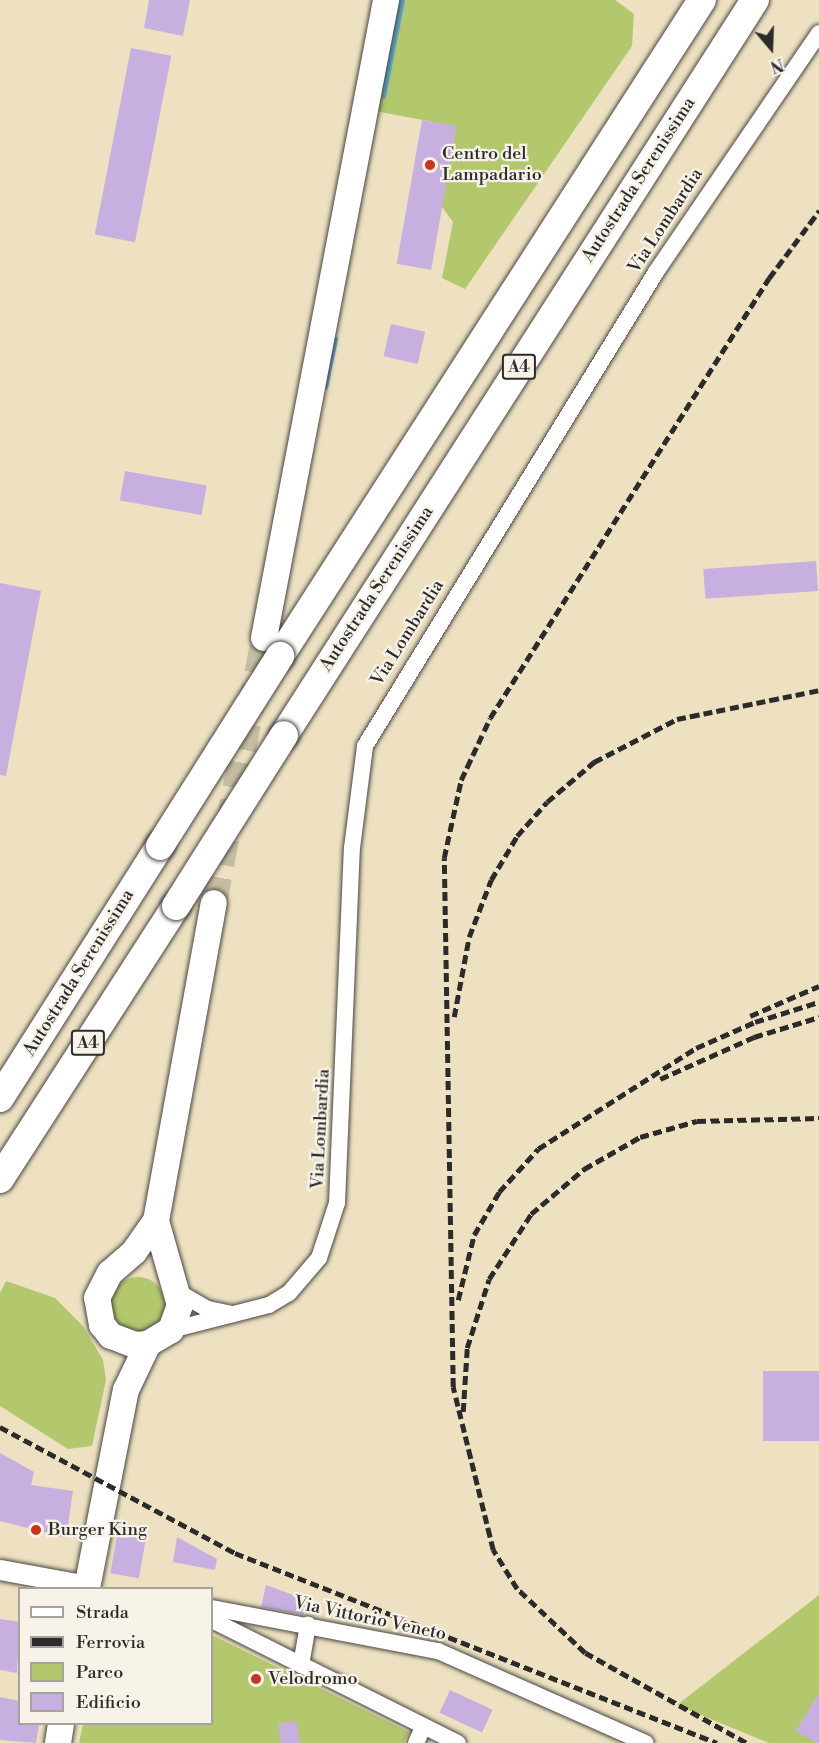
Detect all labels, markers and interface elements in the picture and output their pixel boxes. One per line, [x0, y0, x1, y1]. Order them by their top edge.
north arrow [741, 18, 801, 78]
text: N [768, 54, 786, 77]
street label: Autostrada Serenissima [578, 93, 700, 267]
place label: Centro del Lampadario [442, 144, 542, 186]
marker: Centro del Lampadario [423, 158, 437, 172]
street label: Via Lombardia [624, 165, 708, 277]
road number: A4 [501, 354, 537, 380]
street label: Autostrada Serenissima [316, 502, 438, 676]
street label: Via Lombardia [367, 576, 449, 690]
street label: Autostrada Serenissima [19, 886, 139, 1060]
road number: A4 [70, 1030, 106, 1056]
street label: Via Lombardia [307, 1068, 335, 1190]
place label: Burger King [48, 1519, 147, 1541]
marker: Burger King [29, 1523, 43, 1537]
legend [18, 1587, 213, 1725]
street label: Via Vittorio Veneto [292, 1592, 448, 1646]
text: Strada [76, 1601, 129, 1624]
text: Ferrovia [76, 1631, 145, 1654]
text: Parco [76, 1661, 123, 1684]
place label: Velodromo [268, 1668, 358, 1690]
marker: Velodromo [249, 1672, 263, 1686]
text: Edificio [76, 1691, 141, 1714]

